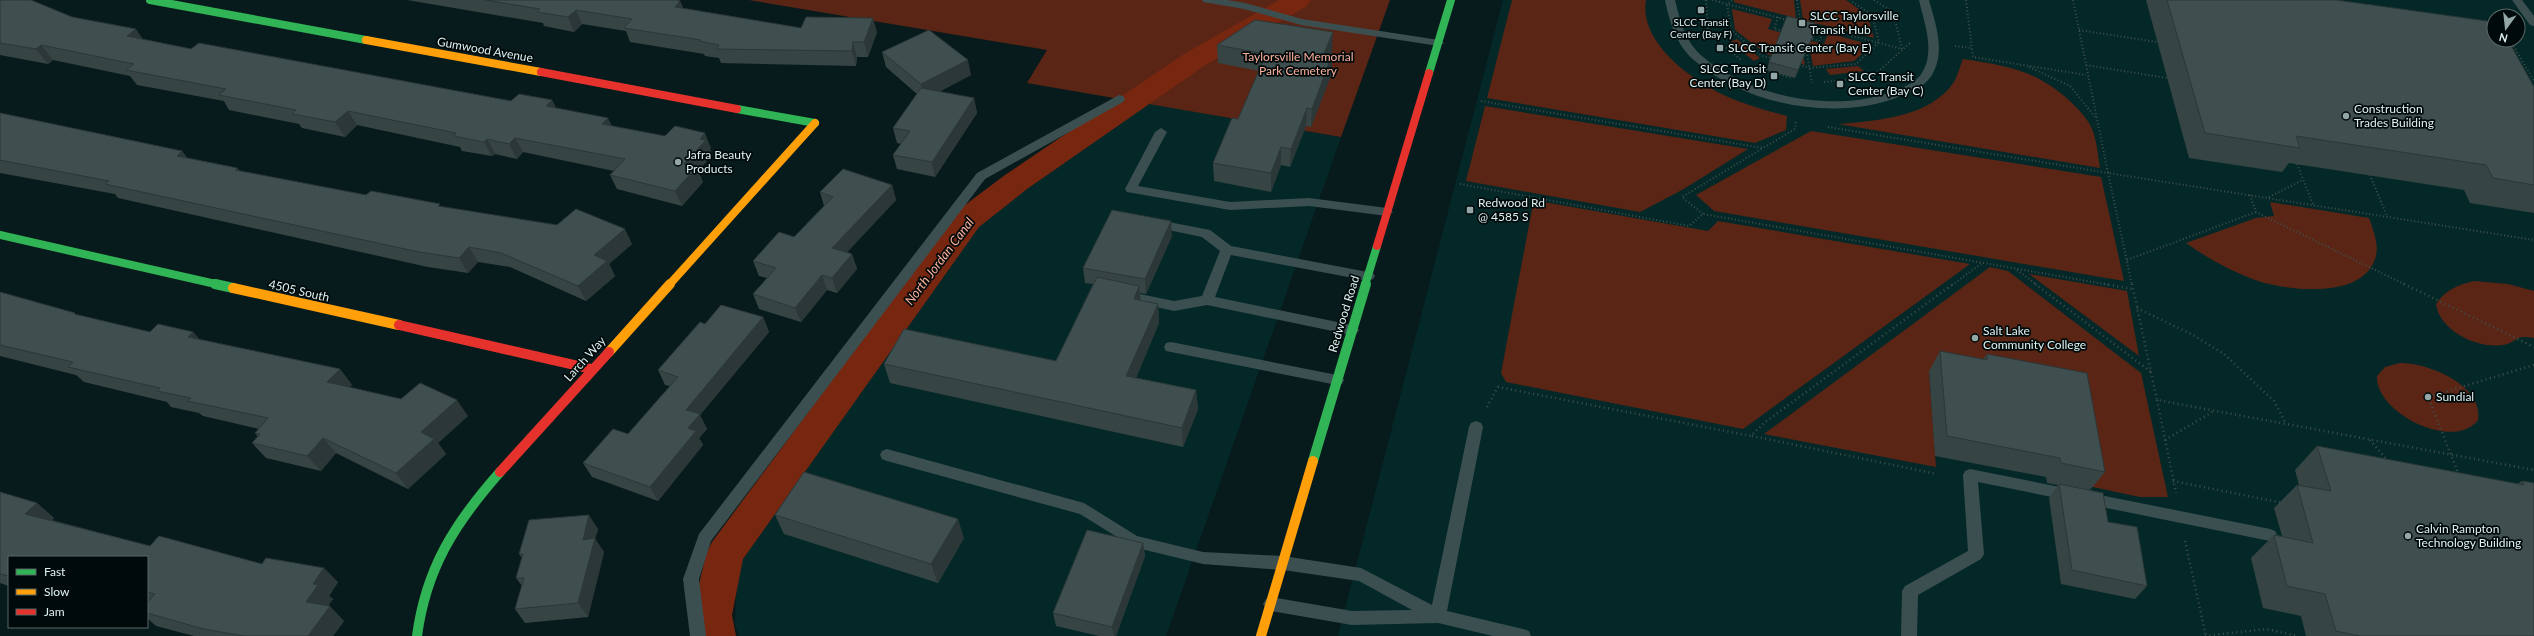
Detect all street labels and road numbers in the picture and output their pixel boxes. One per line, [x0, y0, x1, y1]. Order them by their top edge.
street label: Gumwood Avenue [436, 34, 534, 65]
street label: Redwood Road [1325, 274, 1362, 354]
street label: 4505 South [267, 276, 331, 305]
street label: Larch Way [561, 332, 609, 384]

